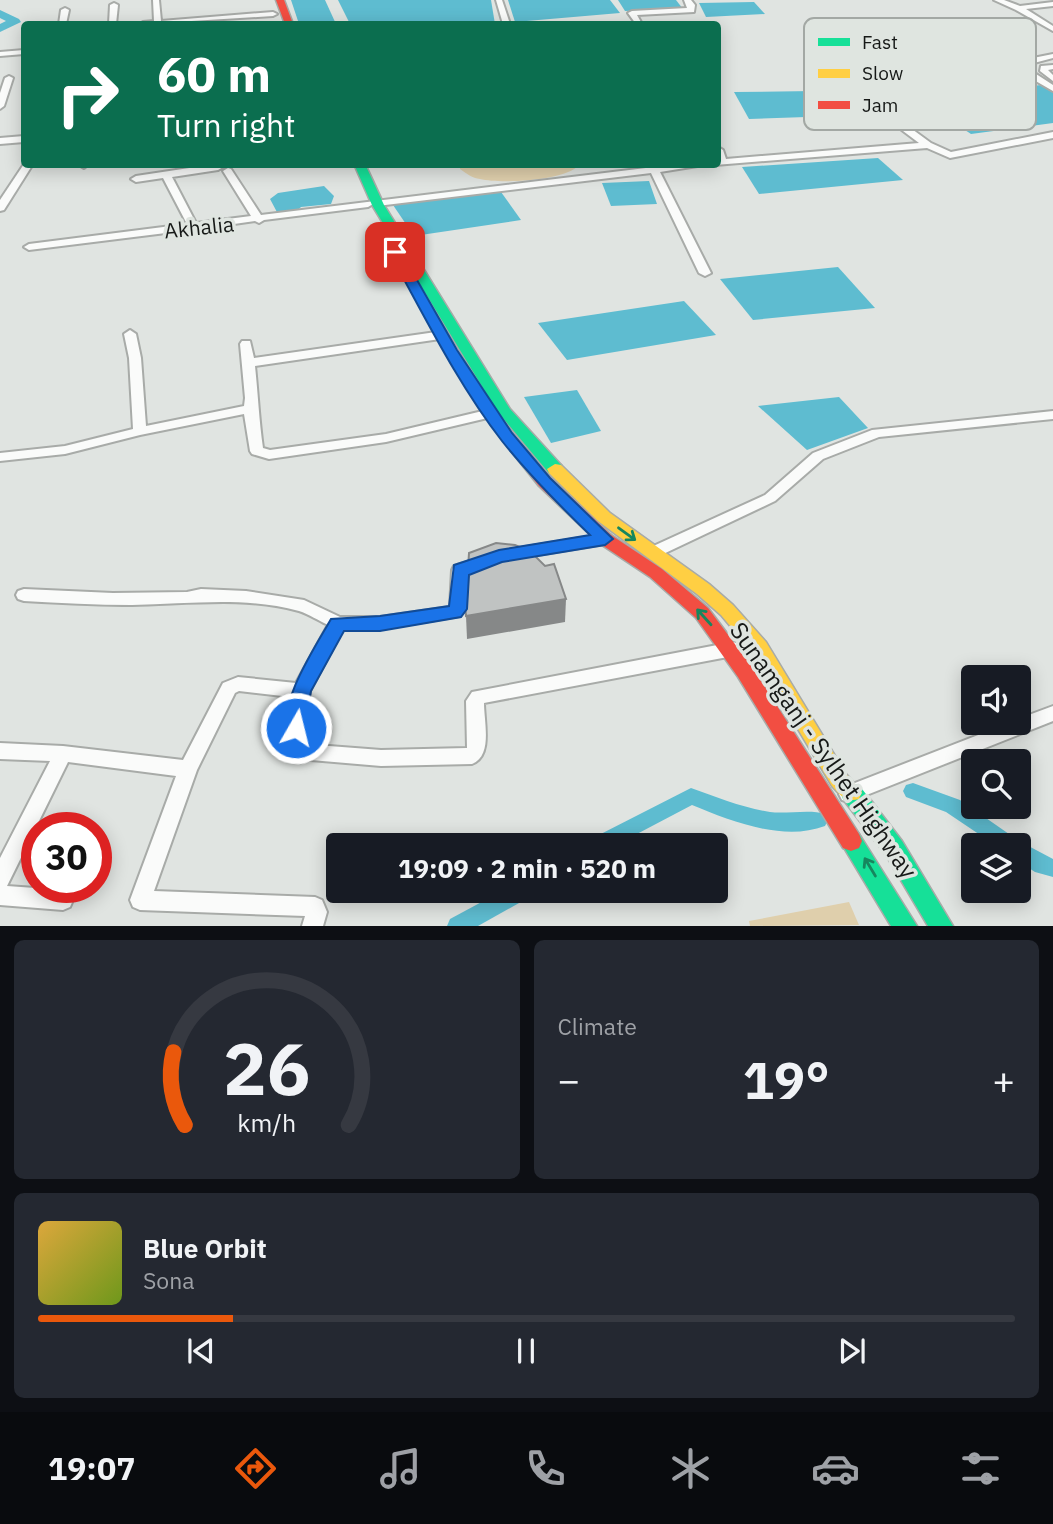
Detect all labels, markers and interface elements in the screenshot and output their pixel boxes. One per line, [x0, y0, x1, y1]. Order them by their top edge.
legend [804, 18, 1036, 130]
text: Fast [862, 30, 898, 54]
text: 60 m [157, 42, 271, 105]
icon: right [42, 49, 133, 140]
text: Slow [862, 61, 903, 85]
text: Jam [862, 93, 898, 117]
text: Turn right [157, 104, 295, 146]
street label: Akhalia [163, 209, 235, 245]
pin [365, 222, 425, 282]
icon: arrive [376, 233, 414, 271]
one-way arrow [617, 527, 636, 541]
one-way arrow [696, 608, 712, 626]
street label: Sunamganj - Sylhet Highway [723, 615, 925, 885]
map controls [961, 665, 1031, 903]
button: sound [961, 665, 1031, 735]
position arrow [259, 691, 333, 765]
button: search [961, 749, 1031, 819]
speed limit sign: 30 [21, 812, 112, 903]
button: layers [961, 833, 1031, 903]
text: 19:09 · 2 min · 520 m [398, 851, 656, 885]
one-way arrow [862, 858, 876, 878]
text: Climate [558, 1011, 637, 1041]
text: 26 [223, 1021, 310, 1116]
text: 19° [743, 1046, 830, 1113]
text: − [558, 1055, 580, 1104]
text: + [992, 1055, 1015, 1104]
text: km/h [237, 1106, 296, 1139]
text: Blue Orbit [143, 1231, 267, 1265]
text: Sona [143, 1265, 195, 1295]
icon: previous [182, 1332, 220, 1370]
icon: pause [507, 1332, 545, 1370]
icon: next [833, 1332, 871, 1370]
icon: directions [231, 1444, 280, 1493]
icon: music [376, 1444, 425, 1493]
icon: phone [521, 1444, 570, 1493]
icon: climate [666, 1444, 715, 1493]
icon: car [811, 1444, 860, 1493]
icon: filters [956, 1444, 1005, 1493]
text: 19:07 [48, 1447, 135, 1489]

